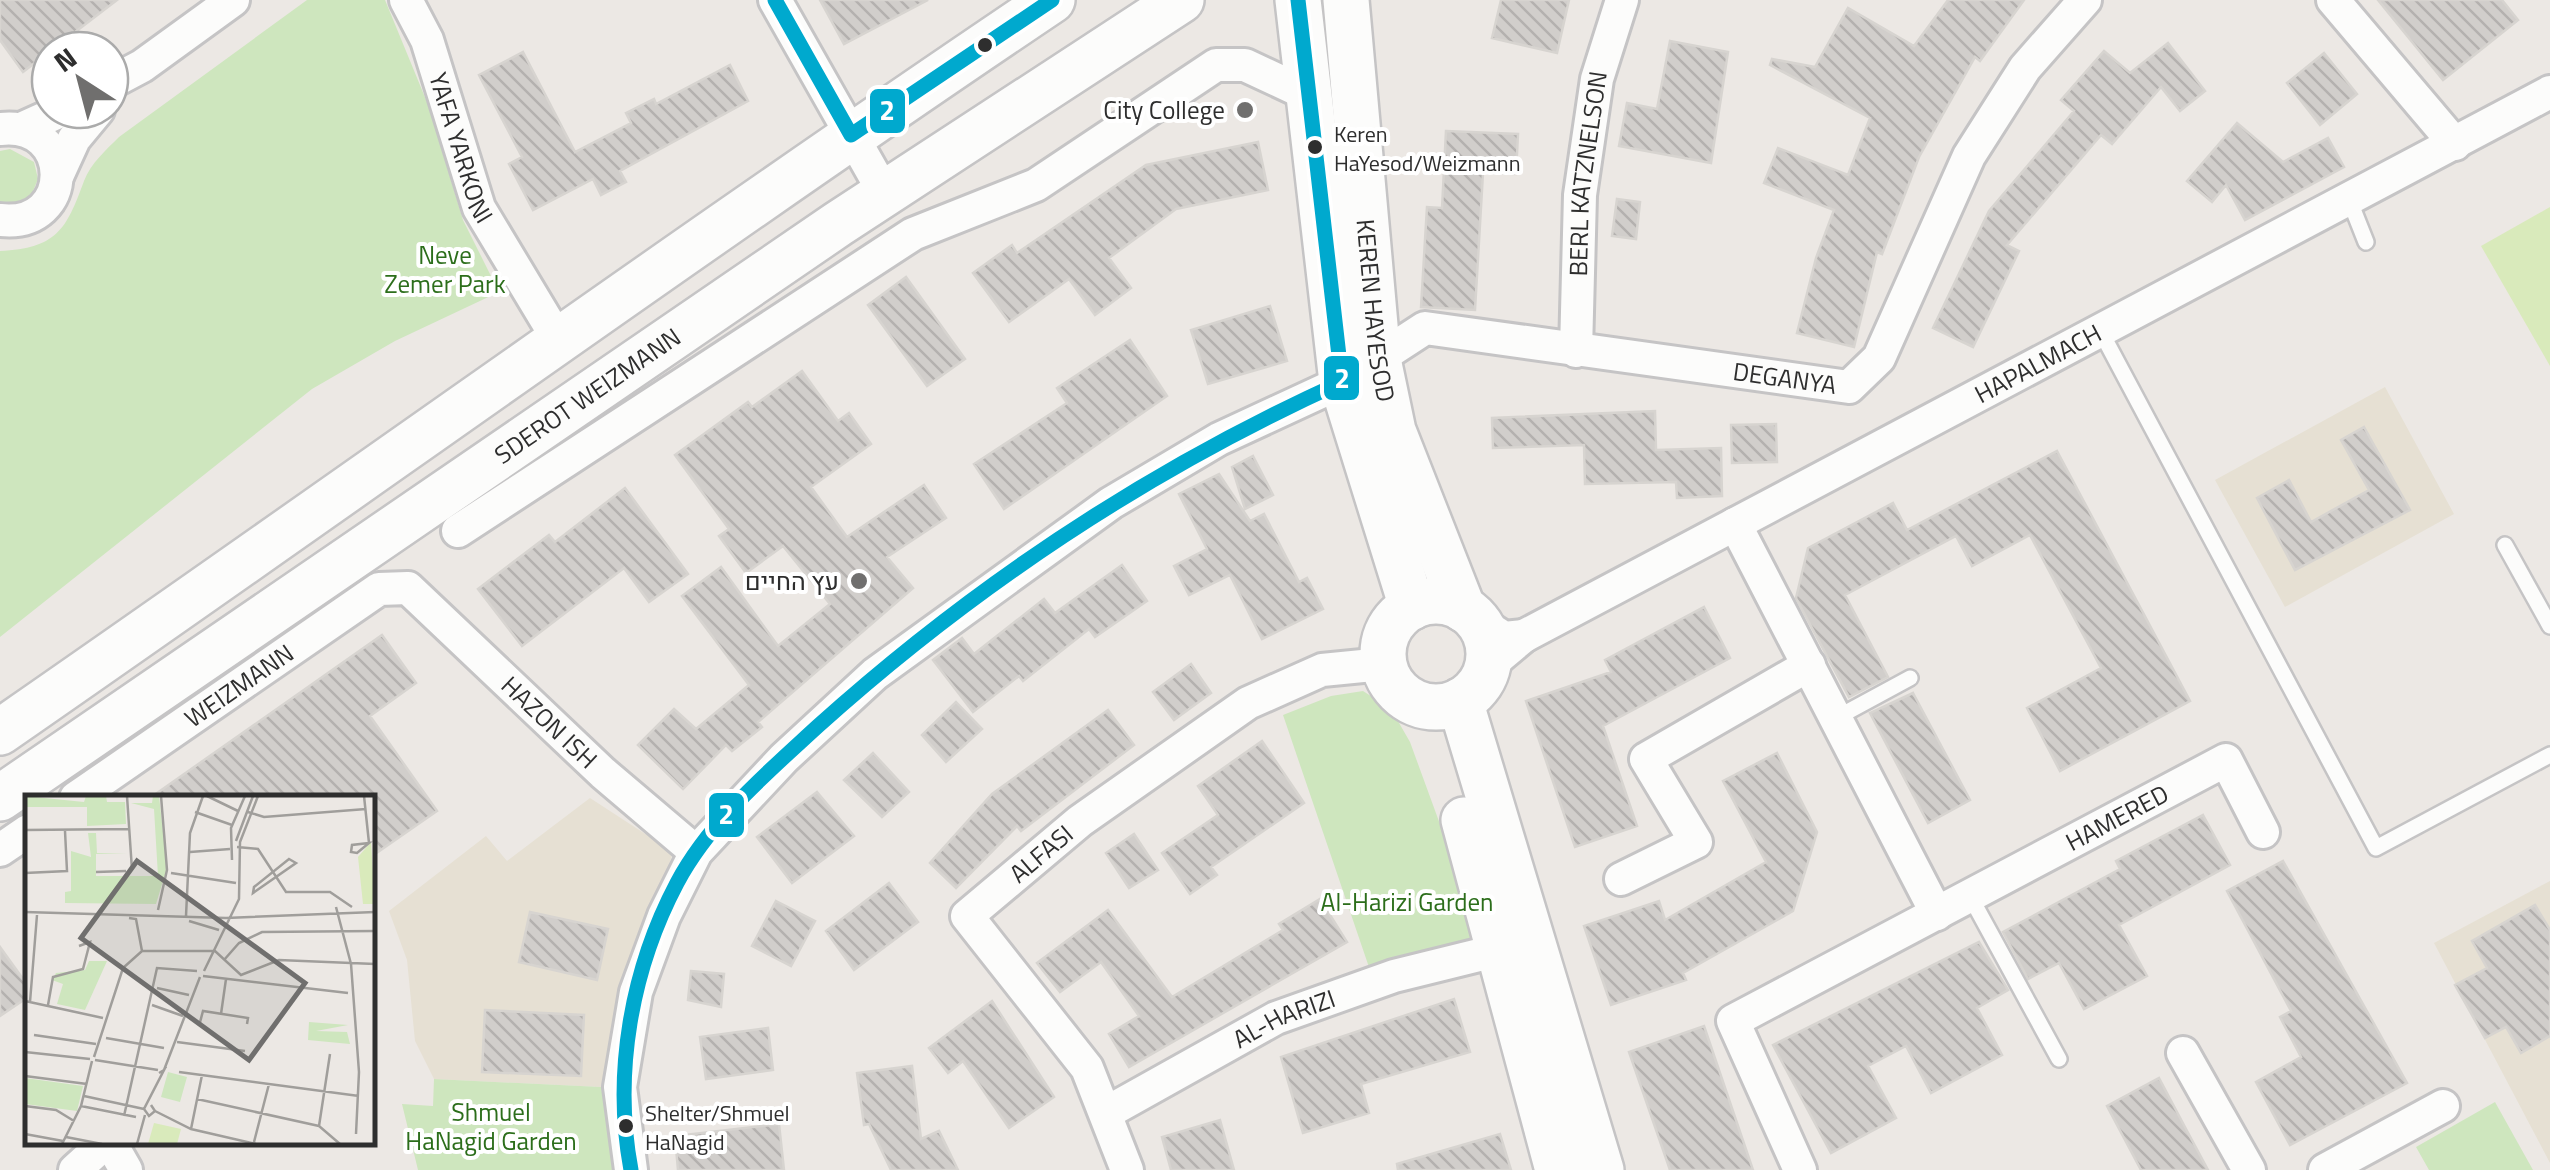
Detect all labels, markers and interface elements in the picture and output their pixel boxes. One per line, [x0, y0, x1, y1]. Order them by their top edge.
north arrow [30, 30, 130, 130]
unlabelled marker [975, 35, 995, 55]
text: N [45, 36, 85, 82]
street label: YAFA YARKONI [419, 68, 503, 231]
street label: BERL KATZNELSON [1559, 68, 1617, 277]
line badge: 2 [868, 87, 907, 135]
text: 2 [879, 88, 895, 131]
place label: City College [1103, 91, 1225, 129]
marker: City College [1234, 99, 1256, 121]
place label: Keren HaYesod/Weizmann [1334, 117, 1520, 180]
marker: Keren HaYesod/Weizmann [1305, 137, 1325, 157]
street label: KEREN HAYESOD [1347, 218, 1405, 405]
park label: Neve Zemer Park [384, 236, 506, 303]
street label: HAPALMACH [1968, 314, 2108, 413]
street label: SDEROT WEIZMANN [486, 318, 688, 473]
street label: DEGANYA [1731, 352, 1839, 404]
line badge: 2 [1322, 354, 1361, 402]
text: 2 [1334, 356, 1350, 399]
place label: עץ החיים [745, 562, 839, 600]
marker: עץ החיים [848, 570, 870, 592]
street label: WEIZMANN [177, 634, 301, 737]
street label: HAZON ISH [493, 667, 606, 777]
street label: HAMERED [2059, 775, 2176, 861]
line badge: 2 [707, 791, 746, 839]
text: 2 [718, 792, 734, 835]
inset map [25, 795, 375, 1145]
street label: ALFASI [1001, 815, 1081, 892]
park label: Al-Harizi Garden [1320, 883, 1494, 921]
street label: AL-HARIZI [1226, 979, 1341, 1058]
park label: Shmuel HaNagid Garden [405, 1093, 577, 1160]
place label: Shelter/Shmuel HaNagid [645, 1096, 790, 1159]
marker: Shelter/Shmuel HaNagid [616, 1116, 636, 1136]

